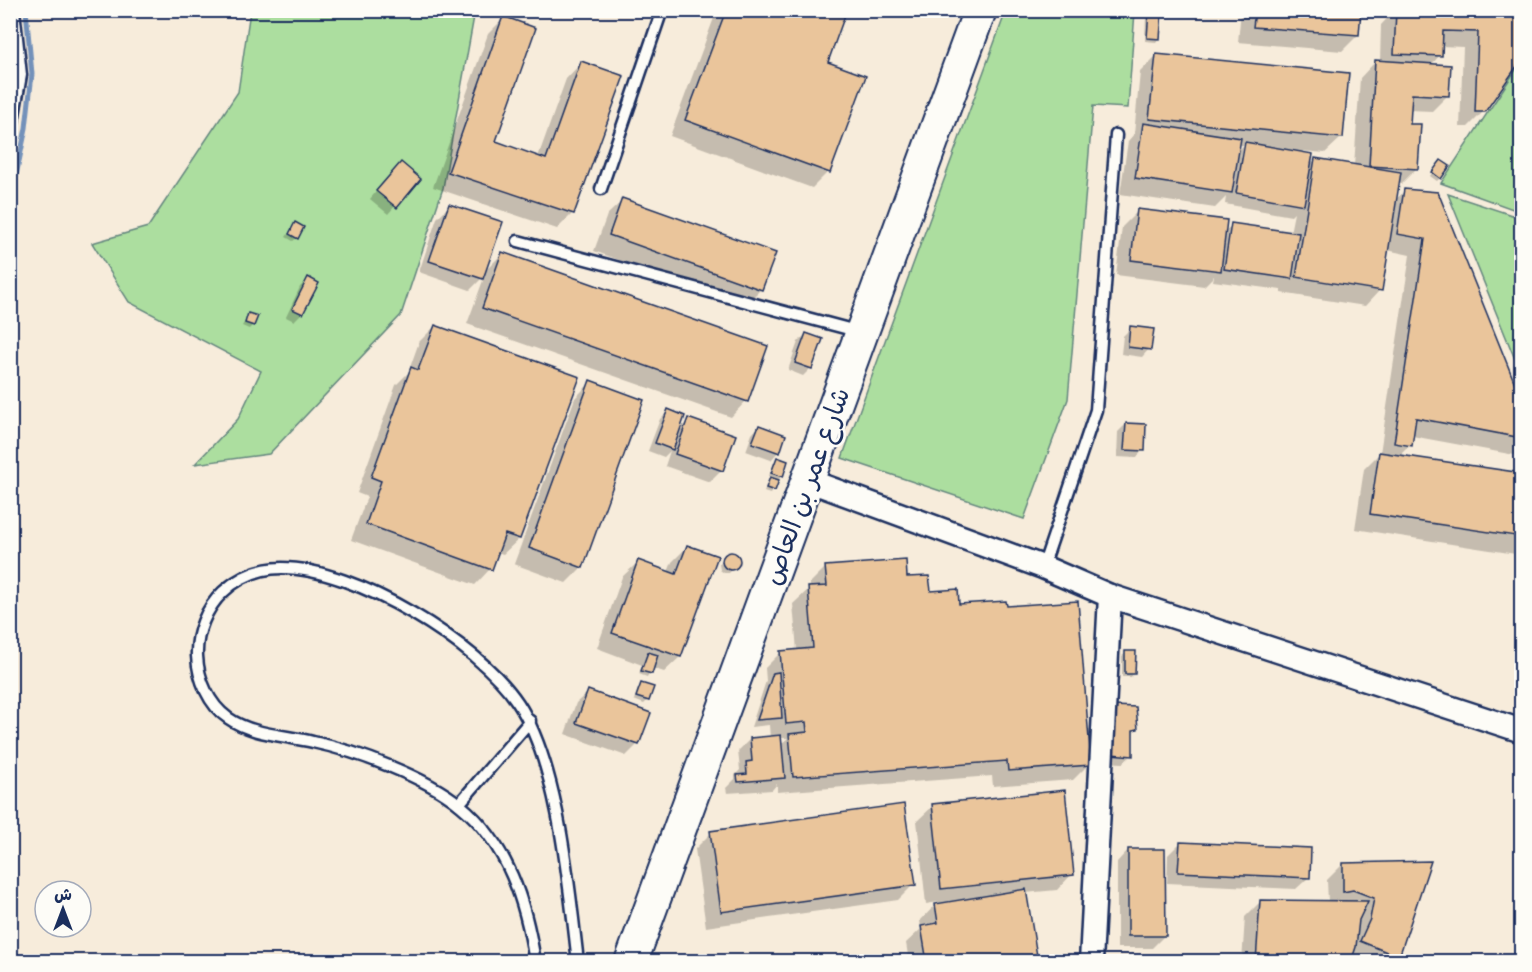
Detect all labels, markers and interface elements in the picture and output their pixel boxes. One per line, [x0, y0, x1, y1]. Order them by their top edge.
street label: شارع عمر بن العاص [755, 383, 858, 590]
north arrow [33, 879, 93, 939]
text: ش [54, 885, 72, 905]

